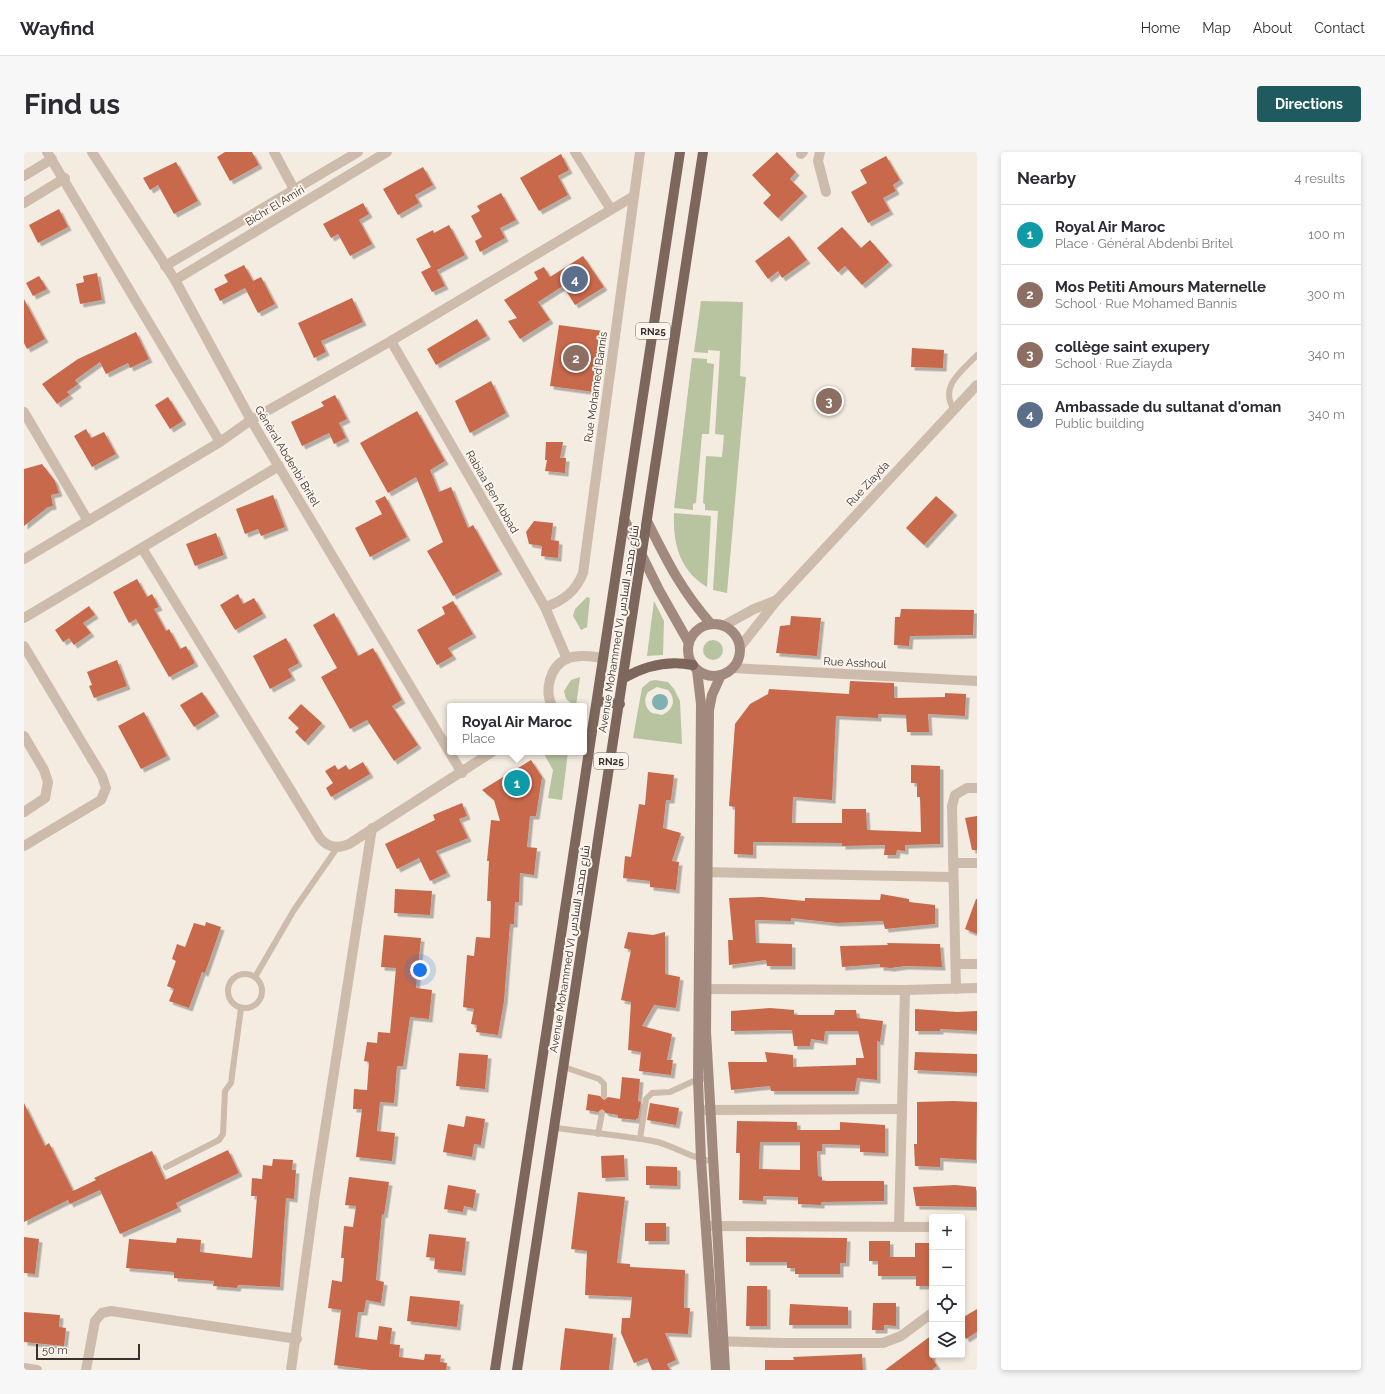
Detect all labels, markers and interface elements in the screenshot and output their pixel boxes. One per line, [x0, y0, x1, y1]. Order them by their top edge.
text: Wayfind [20, 17, 94, 39]
text: Home [1141, 20, 1180, 36]
text: Map [1202, 20, 1231, 36]
text: About [1253, 20, 1292, 36]
text: Contact [1314, 20, 1365, 36]
button: Directions [1257, 86, 1361, 122]
text: Find us [24, 88, 120, 121]
text: Nearby [1017, 168, 1076, 188]
text: 4 results [1294, 171, 1345, 186]
street label: Bichr El Amiri [243, 183, 307, 229]
text: Royal Air Maroc [1055, 218, 1165, 236]
text: 1 [1027, 227, 1033, 242]
text: 100 m [1308, 227, 1345, 242]
text: Place · Général Abdenbi Britel [1055, 236, 1233, 251]
pin: 4 [562, 264, 588, 294]
text: Mos Petiti Amours Maternelle [1055, 278, 1266, 296]
text: 2 [1026, 287, 1034, 302]
text: 300 m [1307, 287, 1345, 302]
text: School · Rue Mohamed Bannis [1055, 296, 1237, 311]
road number: RN25 [636, 323, 670, 339]
street label: Rue Mohamed Bannis [582, 331, 610, 443]
text: collège saint exupery [1055, 338, 1210, 356]
pin: 2 [563, 343, 589, 373]
text: 3 [1026, 347, 1034, 362]
text: 340 m [1308, 347, 1345, 362]
text: School · Rue Ziayda [1055, 356, 1172, 371]
pin: 3 [816, 386, 842, 416]
text: Ambassade du sultanat d'oman [1055, 398, 1281, 416]
street label: Général Abdenbi Britel [252, 403, 322, 509]
text: 4 [1026, 407, 1034, 422]
text: 340 m [1308, 407, 1345, 422]
text: Public building [1055, 416, 1144, 431]
street label: Rabiaa Ben Abbad [463, 448, 521, 536]
street label: Rue Ziayda [844, 459, 892, 509]
street label: Avenue Mohammed VI شارع محمد السادس [596, 524, 643, 734]
street label: Rue Asshoul [823, 655, 887, 671]
popup [447, 703, 587, 755]
text: Royal Air Maroc [462, 713, 572, 731]
text: Place [462, 731, 495, 746]
road number: RN25 [594, 753, 628, 769]
pin: 1 [504, 768, 530, 798]
street label: Avenue Mohammed VI شارع محمد السادس [547, 844, 594, 1054]
your location [410, 960, 430, 980]
map controls [929, 1214, 965, 1358]
button: + [929, 1214, 965, 1250]
button: − [929, 1250, 965, 1286]
button: locate [929, 1286, 965, 1322]
button: layers [929, 1322, 965, 1358]
scale bar [36, 1342, 140, 1361]
text: 50 m [42, 1344, 68, 1357]

